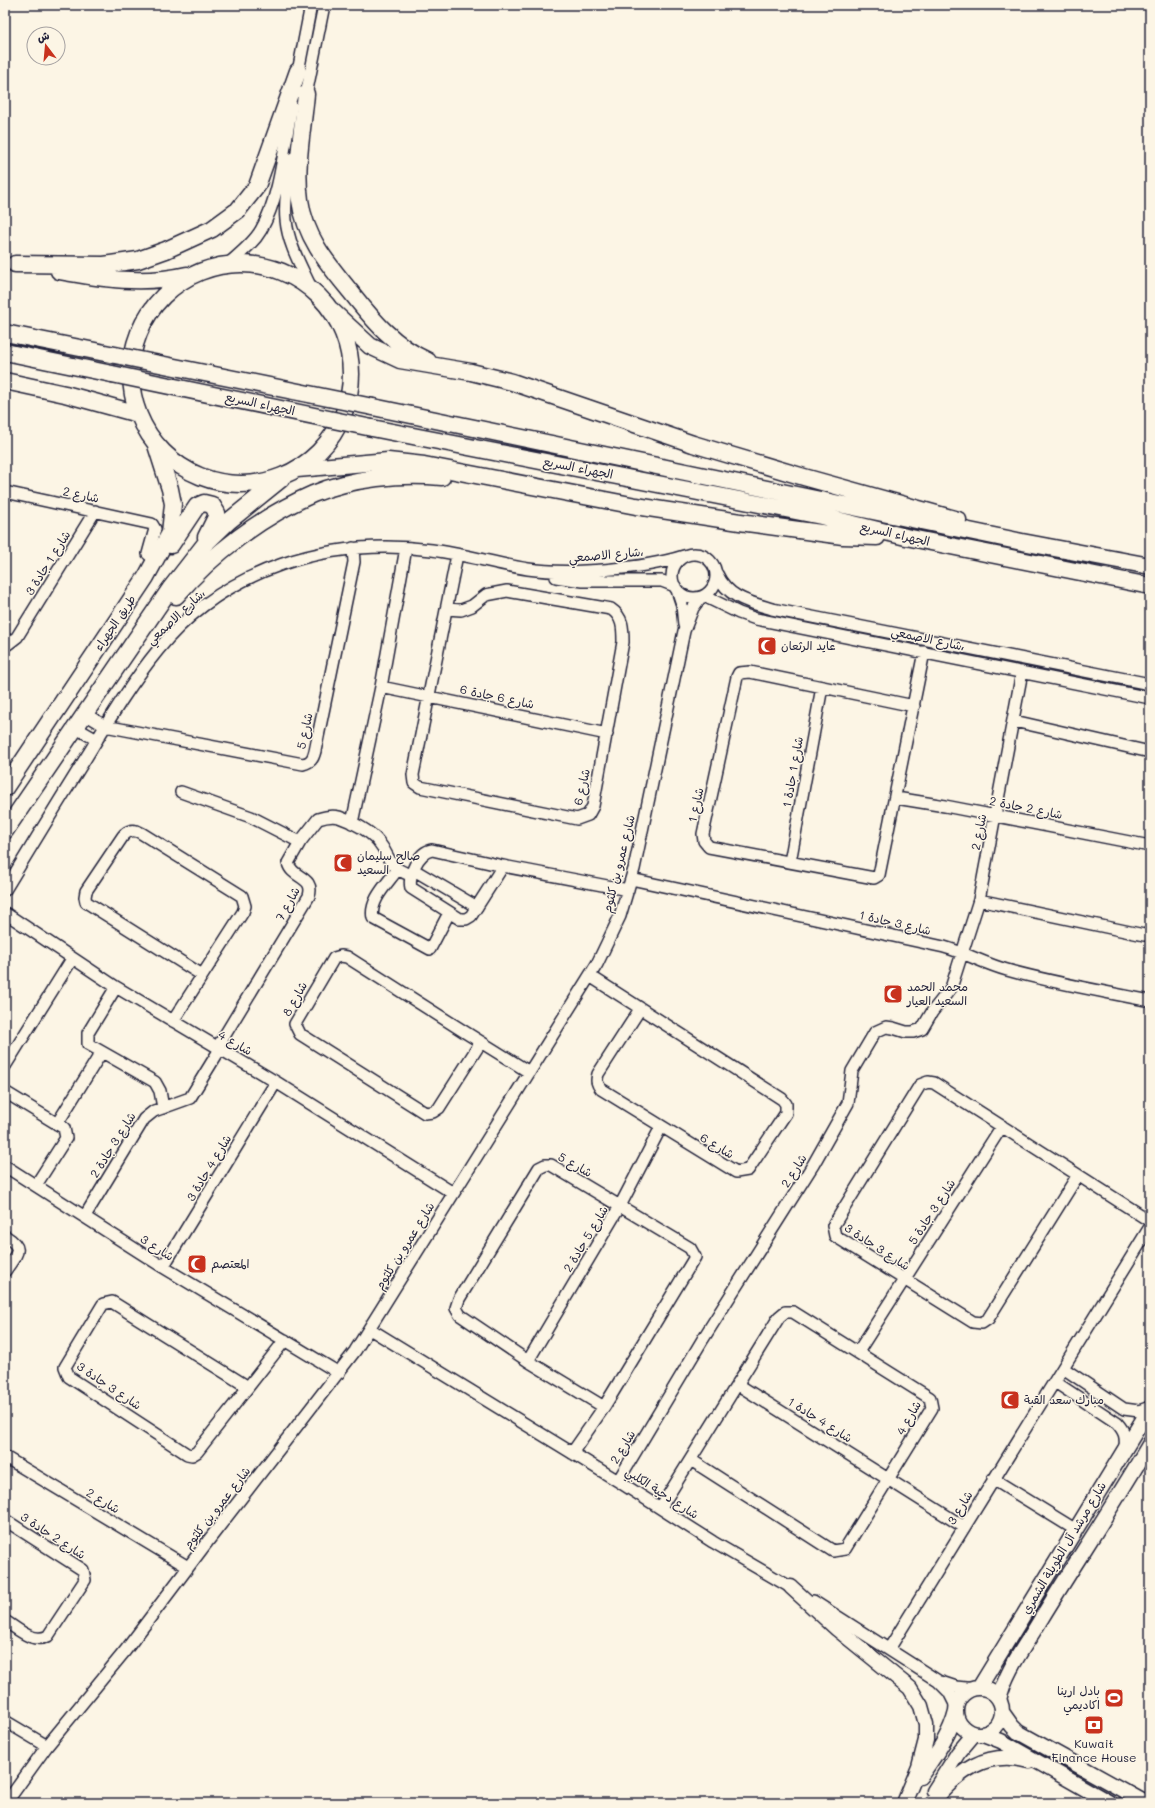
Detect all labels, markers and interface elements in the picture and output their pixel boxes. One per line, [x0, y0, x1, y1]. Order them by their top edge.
north arrow [26, 26, 66, 66]
text: ش [35, 27, 51, 45]
street label: الجهراء السريع [223, 388, 297, 420]
street label: الجهراء السريع [541, 452, 615, 484]
street label: شارع 2 [61, 482, 101, 508]
street label: الجهراء السريع [858, 517, 932, 551]
street label: شارع 1 جادة 3 [21, 527, 75, 599]
street label: شارع الاصمعي، [568, 543, 644, 569]
street label: شارع الاصمعي، [142, 585, 211, 651]
street label: طريق الجهراء [90, 591, 140, 654]
street label: شارع الاصمعي، [889, 622, 967, 658]
mosque icon: عايد الرثعان [756, 635, 778, 657]
place label: عايد الرثعان [781, 637, 836, 653]
street label: شارع 6 جادة 6 [458, 680, 536, 714]
street label: شارع 5 [292, 711, 318, 751]
street label: شارع 1 جادة 1 [778, 735, 808, 809]
street label: شارع 6 [569, 767, 595, 807]
street label: شارع 1 [684, 786, 708, 824]
street label: شارع 2 جادة 2 [988, 792, 1064, 824]
street label: شارع 2 [967, 812, 991, 852]
street label: شارع عمرو بن كلثوم [598, 813, 640, 915]
place label: صالح سليمان السعيد [357, 847, 420, 877]
mosque icon: صالح سليمان السعيد [332, 852, 354, 874]
street label: شارع 7 [271, 884, 305, 924]
street label: شارع 3 جادة 1 [857, 906, 933, 940]
street label: شارع 8 [278, 978, 312, 1020]
place label: محمد الحمد السعيد العيار [906, 978, 968, 1008]
mosque icon: محمد الحمد السعيد العيار [882, 983, 904, 1005]
street label: شارع 4 [215, 1026, 255, 1060]
street label: شارع 3 جادة 2 [86, 1109, 140, 1181]
street label: شارع 6 [696, 1129, 738, 1163]
street label: شارع 4 جادة 3 [182, 1131, 236, 1205]
street label: شارع 5 [555, 1148, 595, 1182]
street label: شارع 2 [777, 1151, 811, 1191]
street label: شارع 3 جادة 5 [904, 1176, 960, 1248]
street label: شارع عمرو بن كلثوم [371, 1199, 439, 1293]
street label: شارع 5 جادة 2 [559, 1202, 613, 1276]
street label: شارع 3 جادة 3 [841, 1219, 913, 1275]
street label: شارع 3 [137, 1230, 177, 1266]
mosque icon: المعتصم [186, 1253, 208, 1275]
place label: المعتصم [211, 1255, 250, 1273]
street label: شارع 3 جادة 3 [73, 1358, 145, 1414]
mosque icon: مبارك سعد القبة [999, 1389, 1021, 1411]
place label: مبارك سعد القبة [1024, 1391, 1104, 1408]
street label: شارع 4 جادة 1 [784, 1393, 856, 1447]
street label: شارع 4 [892, 1398, 926, 1438]
street label: شارع 2 [606, 1427, 640, 1467]
street label: شارع عمرو بن كلثوم [179, 1463, 255, 1553]
street label: شارع دحية الكلبي [621, 1463, 702, 1525]
street label: شارع مرشد آل الطويلة الشمري [1017, 1478, 1111, 1618]
street label: شارع 2 [83, 1484, 123, 1518]
street label: شارع 3 [943, 1488, 977, 1528]
street label: شارع 2 جادة 3 [17, 1508, 89, 1564]
place label: بادل ارينا اكاديمي [1057, 1682, 1100, 1716]
sports icon: بادل ارينا اكاديمي [1103, 1687, 1125, 1709]
bank icon: Kuwait Finance House [1083, 1714, 1105, 1736]
place label: Kuwait Finance House [1052, 1735, 1136, 1765]

